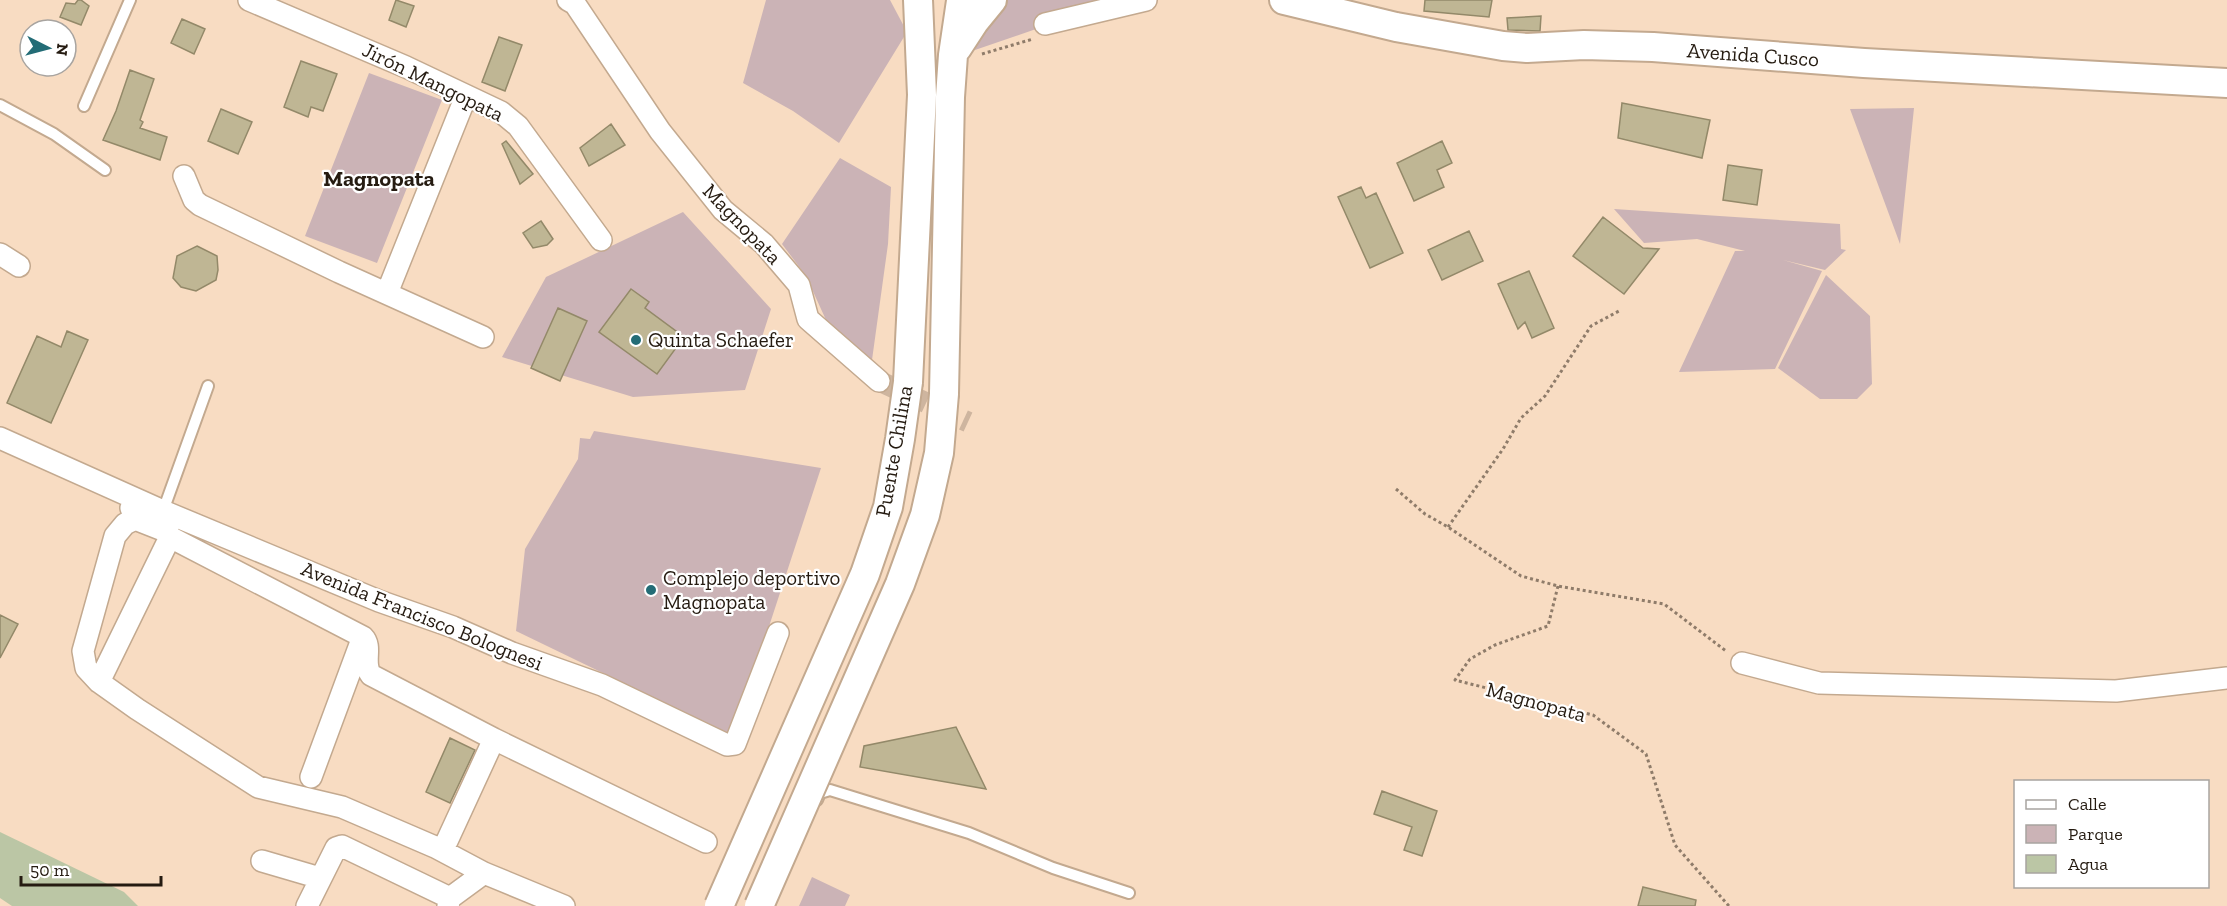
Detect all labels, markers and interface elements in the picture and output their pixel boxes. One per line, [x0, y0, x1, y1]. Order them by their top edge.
north arrow [18, 18, 78, 78]
street label: Jirón Mangopata [359, 37, 508, 127]
street label: Avenida Cusco [1686, 37, 1820, 72]
text: N [52, 42, 73, 57]
district label: Magnopata [323, 165, 435, 192]
street label: Magnopata [698, 178, 787, 269]
place label: Quinta Schaefer [648, 327, 794, 352]
marker: Quinta Schaefer [629, 333, 643, 347]
street label: Puente Chilina [870, 383, 917, 519]
street label: Avenida Francisco Bolognesi [298, 556, 547, 676]
place label: Complejo deportivo Magnopata [663, 565, 840, 614]
marker: Complejo deportivo Magnopata [644, 583, 658, 597]
street label: Magnopata [1483, 676, 1589, 727]
legend [2014, 780, 2209, 888]
text: Calle [2068, 793, 2106, 815]
text: Parque [2068, 823, 2123, 845]
scale bar [21, 849, 160, 887]
text: Agua [2068, 853, 2108, 875]
text: 50 m [30, 859, 70, 881]

